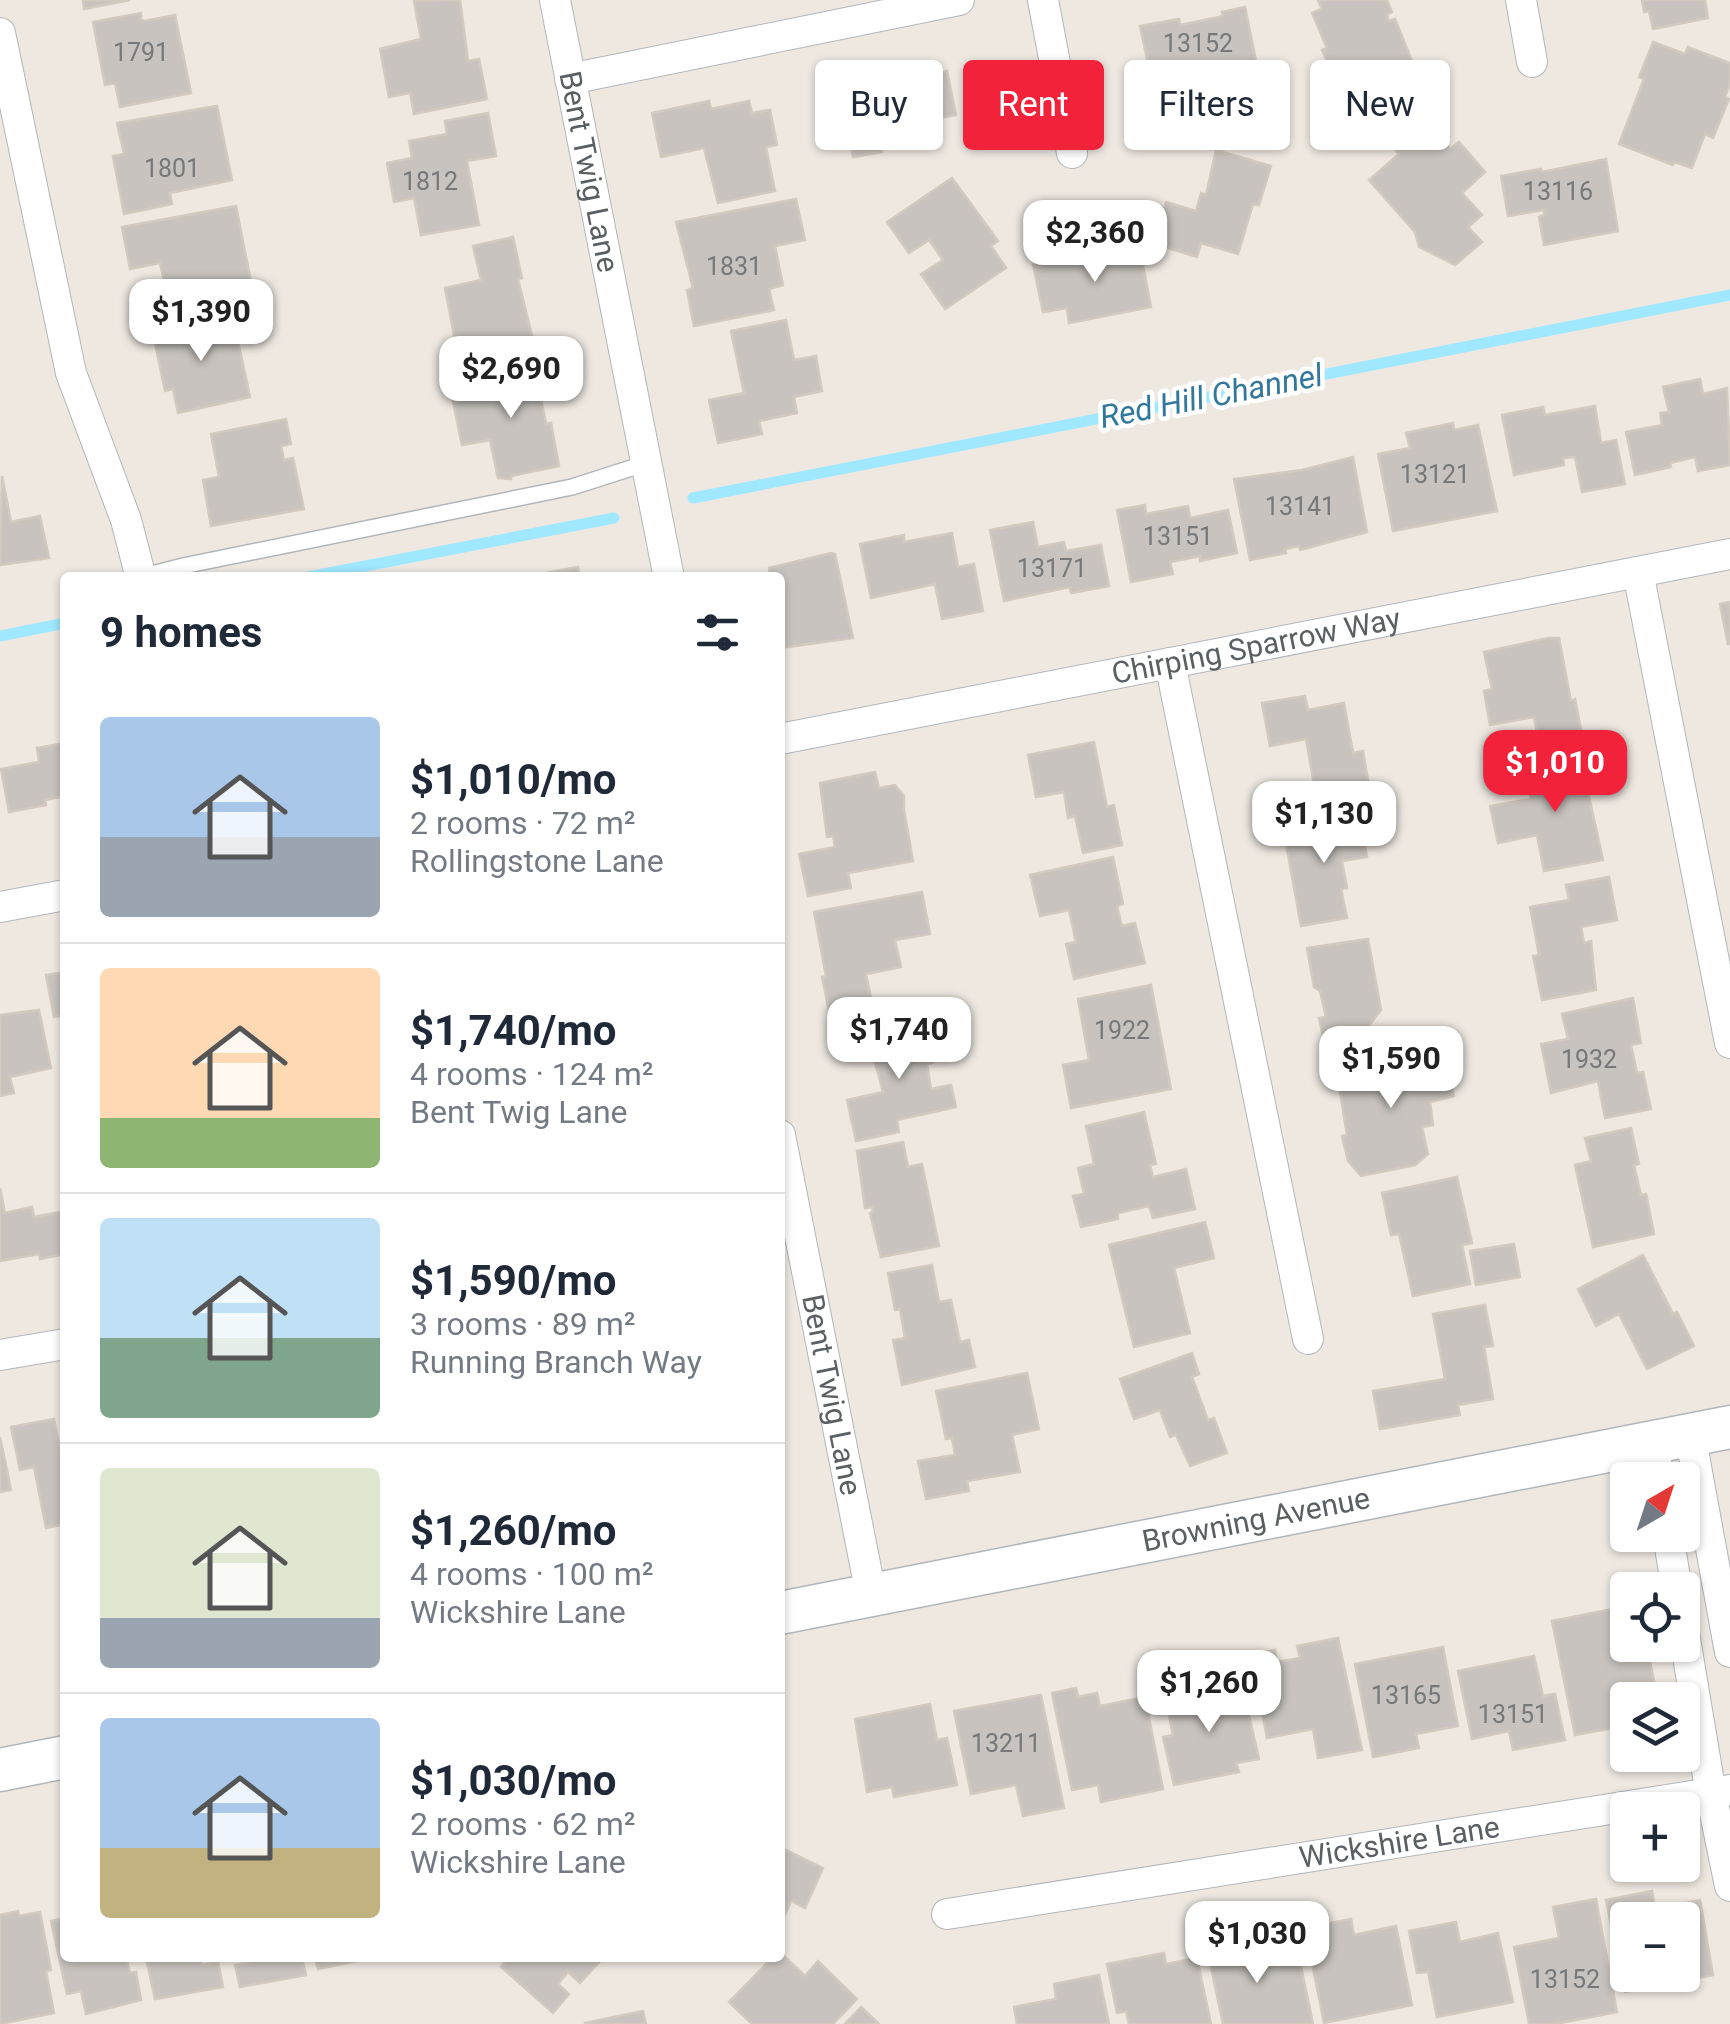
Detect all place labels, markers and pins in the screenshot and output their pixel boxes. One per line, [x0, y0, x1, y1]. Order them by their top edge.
pin: $2,360 [1014, 200, 1176, 285]
pin: $1,390 [120, 279, 282, 364]
pin: $2,690 [430, 336, 592, 421]
pin: $1,010 [1474, 730, 1636, 815]
pin: $1,130 [1243, 781, 1405, 866]
pin: $1,740 [818, 997, 980, 1082]
pin: $1,590 [1310, 1026, 1472, 1111]
pin: $1,260 [1128, 1650, 1290, 1735]
pin: $1,030 [1176, 1901, 1338, 1986]

